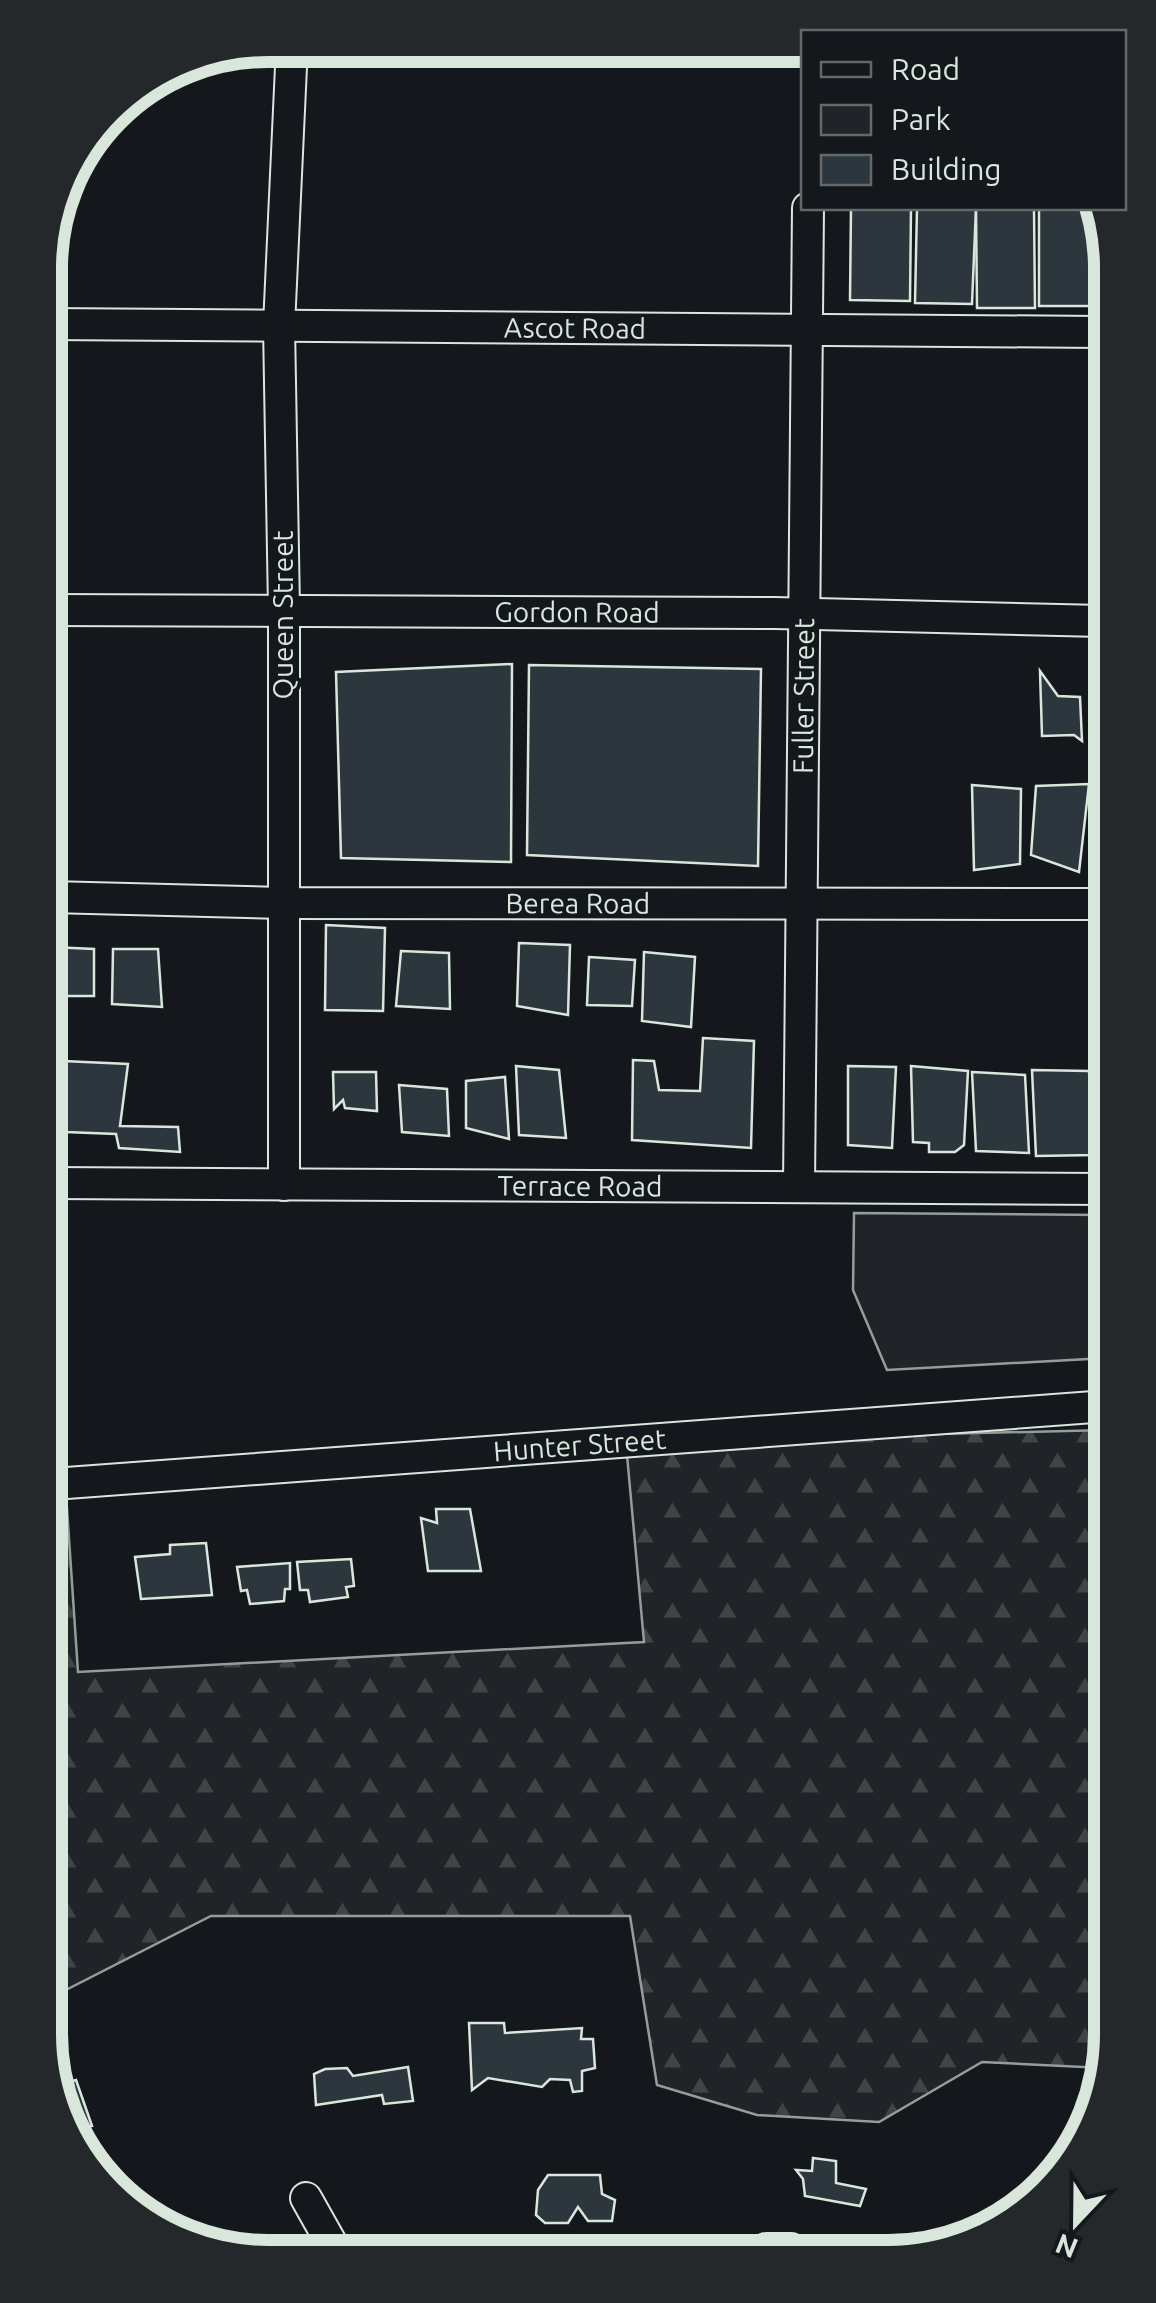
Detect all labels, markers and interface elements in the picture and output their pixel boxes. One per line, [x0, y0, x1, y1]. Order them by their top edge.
legend [801, 30, 1126, 210]
text: Road [891, 52, 960, 86]
text: Park [891, 102, 951, 136]
text: Building [891, 152, 1002, 186]
street label: Ascot Road [504, 311, 646, 344]
street label: Queen Street [267, 530, 298, 700]
street label: Gordon Road [494, 596, 660, 628]
street label: Fuller Street [787, 618, 819, 774]
street label: Berea Road [506, 887, 650, 918]
street label: Terrace Road [498, 1170, 662, 1201]
street label: Hunter Street [492, 1423, 667, 1466]
north arrow [1026, 2173, 1126, 2273]
text: N [1051, 2228, 1082, 2265]

